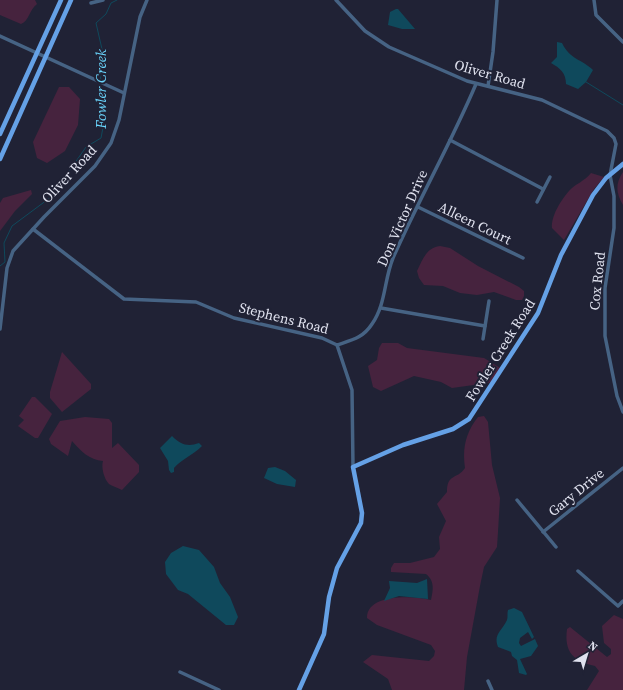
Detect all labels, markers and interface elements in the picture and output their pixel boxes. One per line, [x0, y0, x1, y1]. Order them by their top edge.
water label: Fowler Creek [90, 48, 111, 130]
street label: Oliver Road [452, 54, 528, 94]
street label: Oliver Road [37, 140, 101, 207]
street label: Don Victor Drive [372, 166, 432, 270]
street label: Alleen Court [435, 197, 515, 249]
street label: Cox Road [584, 251, 610, 311]
street label: Fowler Creek Road [460, 295, 540, 405]
street label: Stephens Road [237, 297, 331, 339]
street label: Gary Drive [544, 463, 608, 521]
north arrow [567, 634, 607, 674]
text: N [585, 638, 601, 655]

